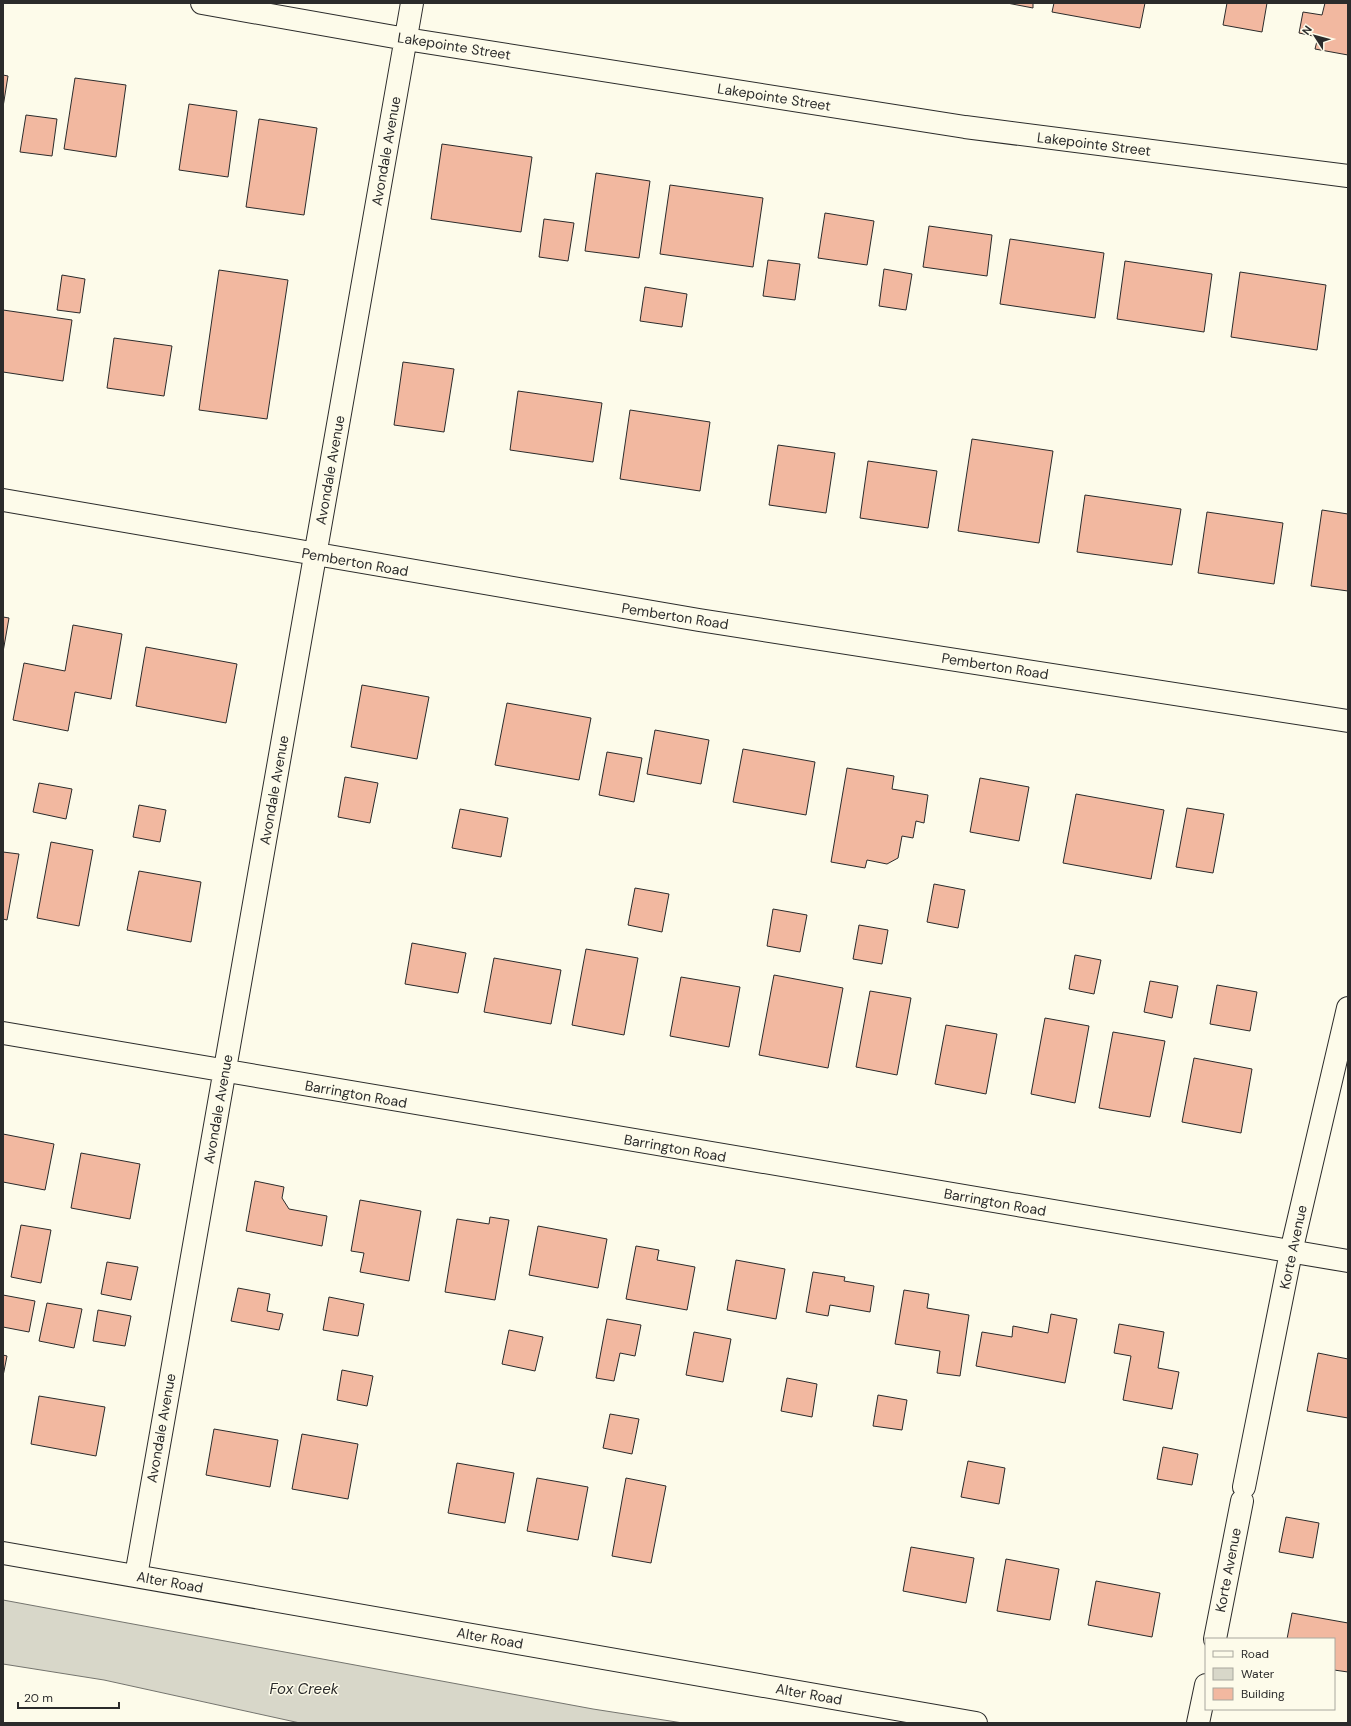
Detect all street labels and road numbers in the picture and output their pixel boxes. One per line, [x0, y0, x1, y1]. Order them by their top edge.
street label: Lakepointe Street [396, 28, 512, 64]
street label: Lakepointe Street [716, 79, 832, 115]
street label: Avondale Avenue [368, 95, 404, 207]
street label: Lakepointe Street [1036, 128, 1152, 160]
street label: Avondale Avenue [312, 414, 348, 526]
street label: Pemberton Road [300, 544, 410, 580]
street label: Pemberton Road [620, 599, 730, 633]
street label: Pemberton Road [940, 649, 1050, 683]
street label: Avondale Avenue [256, 734, 292, 846]
street label: Avondale Avenue [200, 1053, 236, 1165]
street label: Barrington Road [303, 1076, 409, 1112]
street label: Barrington Road [622, 1130, 728, 1166]
street label: Barrington Road [942, 1184, 1048, 1220]
street label: Korte Avenue [1275, 1203, 1311, 1291]
street label: Avondale Avenue [143, 1372, 179, 1484]
street label: Korte Avenue [1211, 1526, 1245, 1614]
street label: Alter Road [135, 1567, 205, 1597]
street label: Alter Road [455, 1623, 525, 1653]
street label: Alter Road [774, 1679, 844, 1709]

